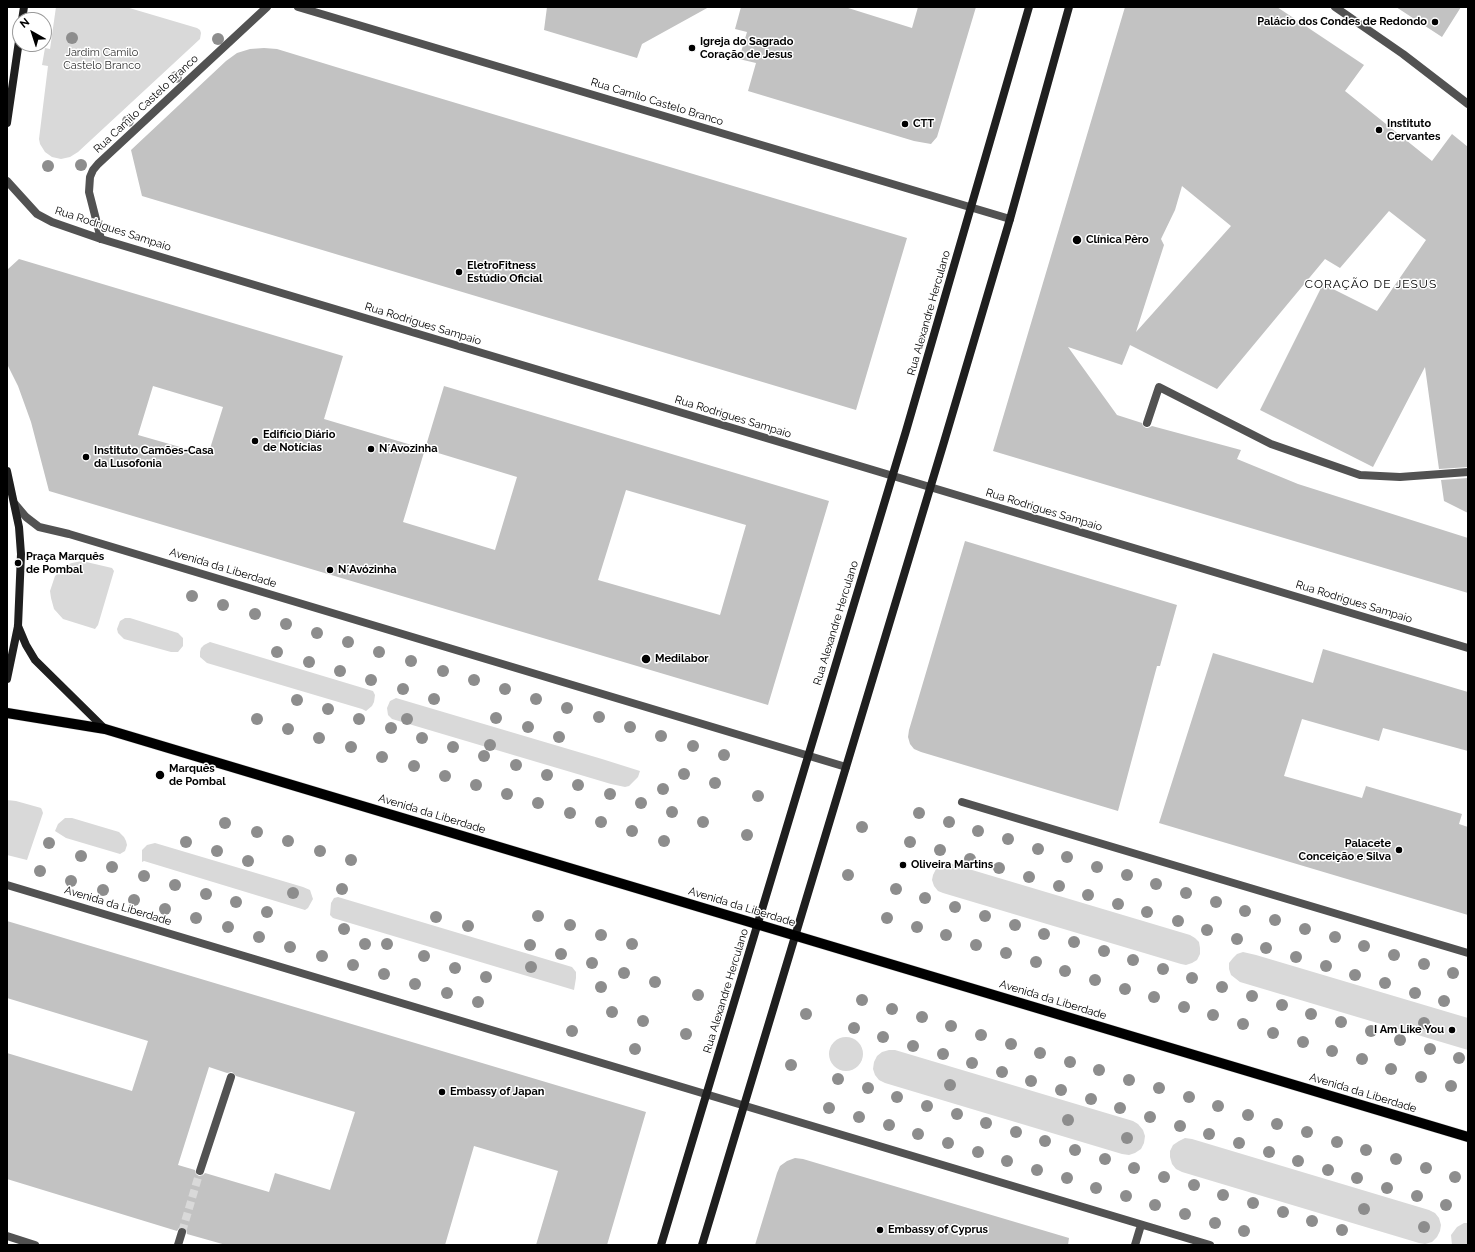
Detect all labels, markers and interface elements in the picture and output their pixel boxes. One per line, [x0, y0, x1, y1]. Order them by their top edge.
north arrow [12, 12, 52, 52]
text: N [17, 15, 32, 31]
place label: Palácio dos Condes de Redondo [1257, 15, 1427, 29]
marker: Palácio dos Condes de Redondo [1430, 17, 1440, 27]
place label: Igreja do Sagrado Coração de Jesus [700, 35, 793, 61]
marker: Igreja do Sagrado Coração de Jesus [687, 43, 697, 53]
park label: Jardim Camilo Castelo Branco [63, 46, 141, 72]
street label: Rua Camilo Castelo Branco [91, 52, 201, 156]
street label: Rua Camilo Castelo Branco [589, 75, 725, 129]
place label: CTT [913, 117, 934, 131]
place label: Instituto Cervantes [1387, 117, 1440, 143]
marker: CTT [900, 119, 910, 129]
marker: Instituto Cervantes [1374, 125, 1384, 135]
street label: Rua Rodrigues Sampaio [53, 204, 173, 254]
place label: Clínica Pêro [1086, 233, 1149, 247]
marker: Clínica Pêro [1071, 234, 1083, 246]
street label: Rua Alexandre Herculano [905, 249, 953, 377]
place label: EletroFitness Estúdio Oficial [467, 259, 543, 285]
marker: EletroFitness Estúdio Oficial [454, 267, 464, 277]
district label: CORAÇÃO DE JESUS [1305, 277, 1437, 291]
street label: Rua Rodrigues Sampaio [363, 300, 483, 348]
street label: Rua Rodrigues Sampaio [673, 393, 793, 441]
place label: Edifício Diário de Notícias [263, 428, 335, 454]
marker: Edifício Diário de Notícias [250, 436, 260, 446]
place label: N´Avozinha [379, 442, 437, 456]
place label: Instituto Camões-Casa da Lusofonia [94, 444, 214, 470]
marker: N´Avozinha [366, 444, 376, 454]
marker: Instituto Camões-Casa da Lusofonia [81, 452, 91, 462]
street label: Rua Rodrigues Sampaio [984, 486, 1104, 534]
street label: Avenida da Liberdade [168, 545, 278, 591]
place label: Praça Marquês de Pombal [26, 550, 104, 576]
marker: Praça Marquês de Pombal [13, 558, 23, 568]
street label: Rua Alexandre Herculano [811, 559, 861, 687]
place label: N´Avózinha [338, 563, 396, 577]
marker: N´Avózinha [325, 565, 335, 575]
street label: Rua Rodrigues Sampaio [1294, 578, 1414, 626]
place label: Medilabor [655, 652, 709, 666]
marker: Medilabor [640, 653, 652, 665]
place label: Marquês de Pombal [169, 762, 226, 788]
marker: Marquês de Pombal [154, 769, 166, 781]
street label: Avenida da Liberdade [377, 791, 487, 837]
place label: Palacete Conceição e Silva [1299, 837, 1391, 863]
marker: Palacete Conceição e Silva [1394, 845, 1404, 855]
place label: Oliveira Martins [911, 858, 993, 872]
marker: Oliveira Martins [898, 860, 908, 870]
street label: Avenida da Liberdade [63, 883, 173, 929]
street label: Avenida da Liberdade [687, 884, 797, 930]
street label: Rua Alexandre Herculano [701, 927, 751, 1055]
street label: Avenida da Liberdade [998, 977, 1108, 1023]
place label: I Am Like You [1374, 1023, 1444, 1037]
marker: I Am Like You [1447, 1025, 1457, 1035]
street label: Avenida da Liberdade [1308, 1070, 1418, 1116]
place label: Embassy of Japan [450, 1085, 544, 1099]
marker: Embassy of Japan [437, 1087, 447, 1097]
place label: Embassy of Cyprus [888, 1223, 988, 1237]
marker: Embassy of Cyprus [875, 1225, 885, 1235]

